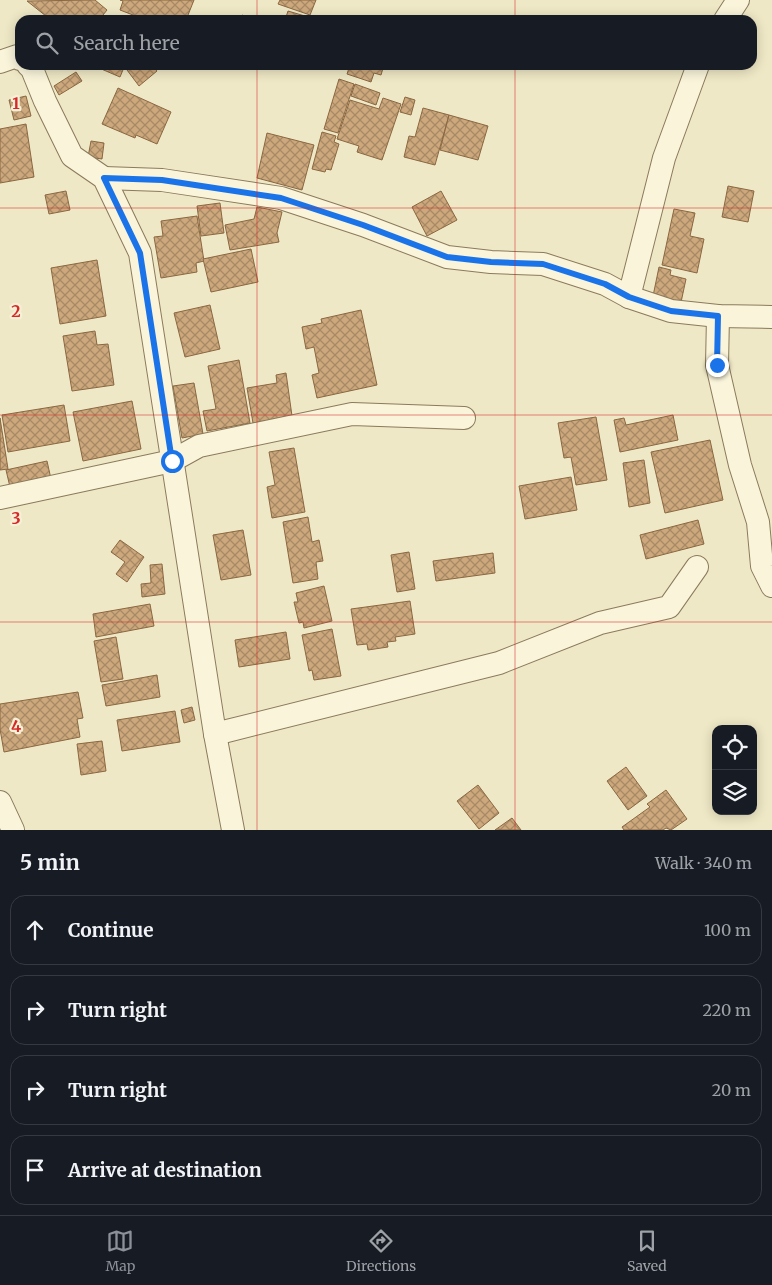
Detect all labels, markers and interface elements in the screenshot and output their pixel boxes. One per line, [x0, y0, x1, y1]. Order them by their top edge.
search box [15, 15, 757, 70]
icon: search [33, 29, 61, 57]
text: Search here [73, 31, 180, 55]
text: 1 [12, 93, 20, 113]
text: 2 [11, 301, 21, 321]
route end [706, 354, 729, 377]
route start [161, 450, 184, 473]
text: 3 [11, 508, 21, 528]
text: 4 [11, 716, 21, 736]
map controls [712, 725, 757, 815]
button: locate [712, 725, 757, 770]
button: layers [712, 770, 757, 815]
text: 5 min [20, 849, 80, 876]
text: Walk · 340 m [655, 853, 752, 873]
icon: ahead [21, 916, 49, 944]
text: Continue [68, 918, 154, 942]
text: 100 m [704, 920, 751, 940]
icon: right [21, 996, 49, 1024]
text: Turn right [68, 998, 167, 1022]
text: 220 m [703, 1000, 751, 1020]
icon: right [21, 1076, 49, 1104]
text: Turn right [68, 1078, 167, 1102]
text: 20 m [712, 1080, 751, 1100]
icon: arrive [21, 1156, 49, 1184]
text: Arrive at destination [68, 1158, 262, 1182]
tab: Map [105, 1227, 135, 1275]
tab: Directions [346, 1227, 416, 1275]
tab: Saved [627, 1227, 667, 1275]

